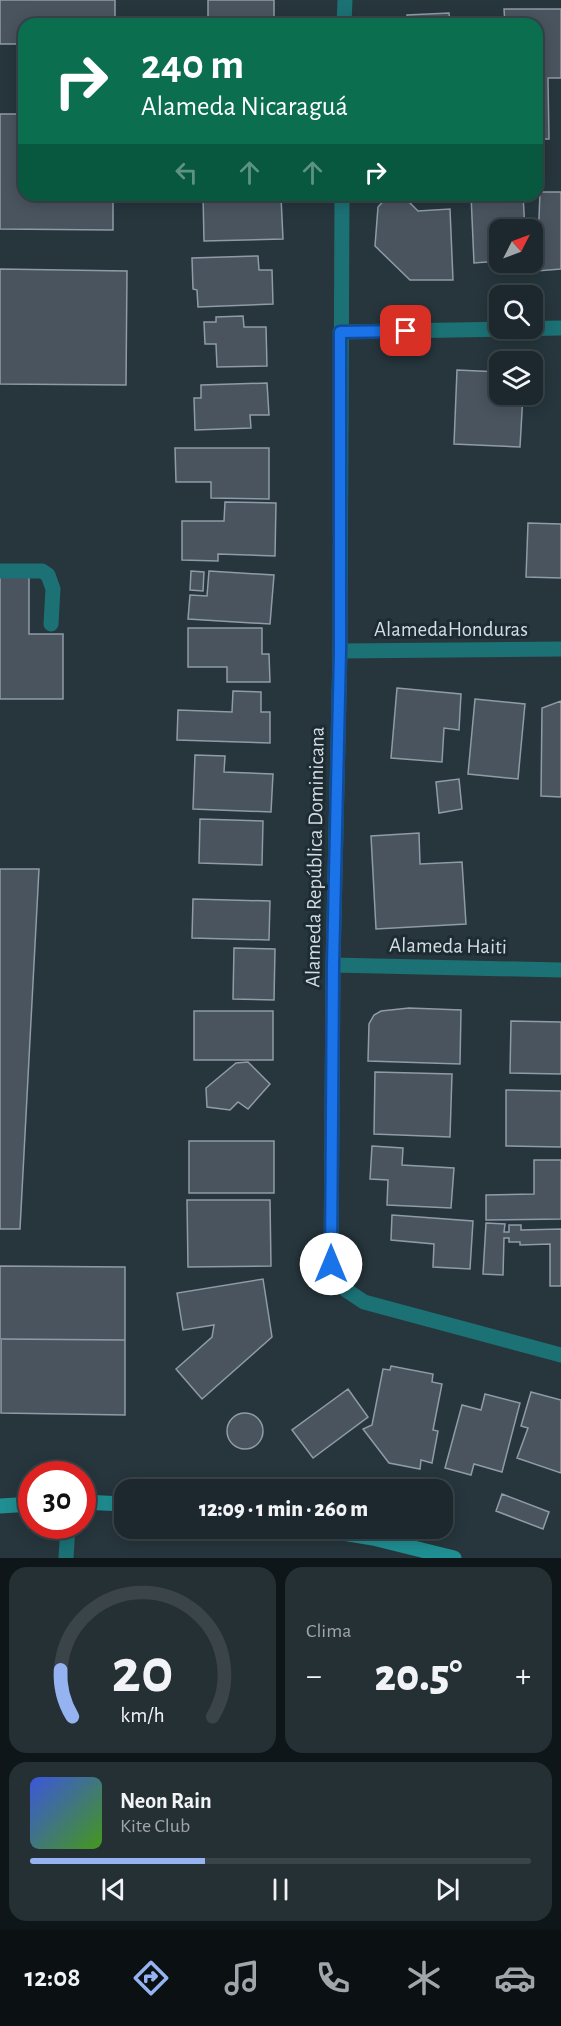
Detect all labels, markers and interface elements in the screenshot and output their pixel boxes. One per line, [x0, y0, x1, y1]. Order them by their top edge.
icon: right [42, 42, 120, 120]
text: 240 m [141, 44, 244, 86]
text: Alameda Nicaraguá [141, 93, 348, 120]
icon: left [170, 156, 203, 189]
icon: ahead [233, 156, 266, 189]
icon: ahead [296, 156, 329, 189]
icon: right [359, 156, 392, 189]
north arrow [489, 219, 543, 273]
map controls [489, 219, 543, 405]
button: search [489, 285, 543, 339]
pin [380, 305, 431, 356]
icon: arrive [389, 314, 422, 347]
button: layers [489, 351, 543, 405]
street label: AlamedaHonduras [374, 619, 528, 640]
street label: Alameda República Dominicana [302, 726, 328, 988]
street label: Alameda Haiti [389, 934, 507, 958]
position arrow [299, 1232, 363, 1296]
speed limit sign: 30 [18, 1461, 96, 1539]
text: 12:09 · 1 min · 260 m [199, 1498, 368, 1520]
text: Clima [306, 1621, 351, 1641]
text: 20 [112, 1641, 173, 1703]
text: 20.5° [375, 1654, 462, 1699]
text: − [306, 1660, 322, 1693]
text: + [515, 1660, 531, 1693]
text: km/h [120, 1705, 165, 1726]
text: Neon Rain [120, 1790, 212, 1812]
text: Kite Club [120, 1816, 190, 1836]
icon: previous [97, 1873, 130, 1906]
icon: pause [264, 1873, 297, 1906]
icon: next [431, 1873, 464, 1906]
icon: directions [130, 1957, 172, 1999]
icon: music [221, 1957, 263, 1999]
icon: phone [312, 1957, 354, 1999]
icon: climate [403, 1957, 445, 1999]
icon: car [494, 1957, 536, 1999]
text: 12:08 [25, 1964, 81, 1991]

